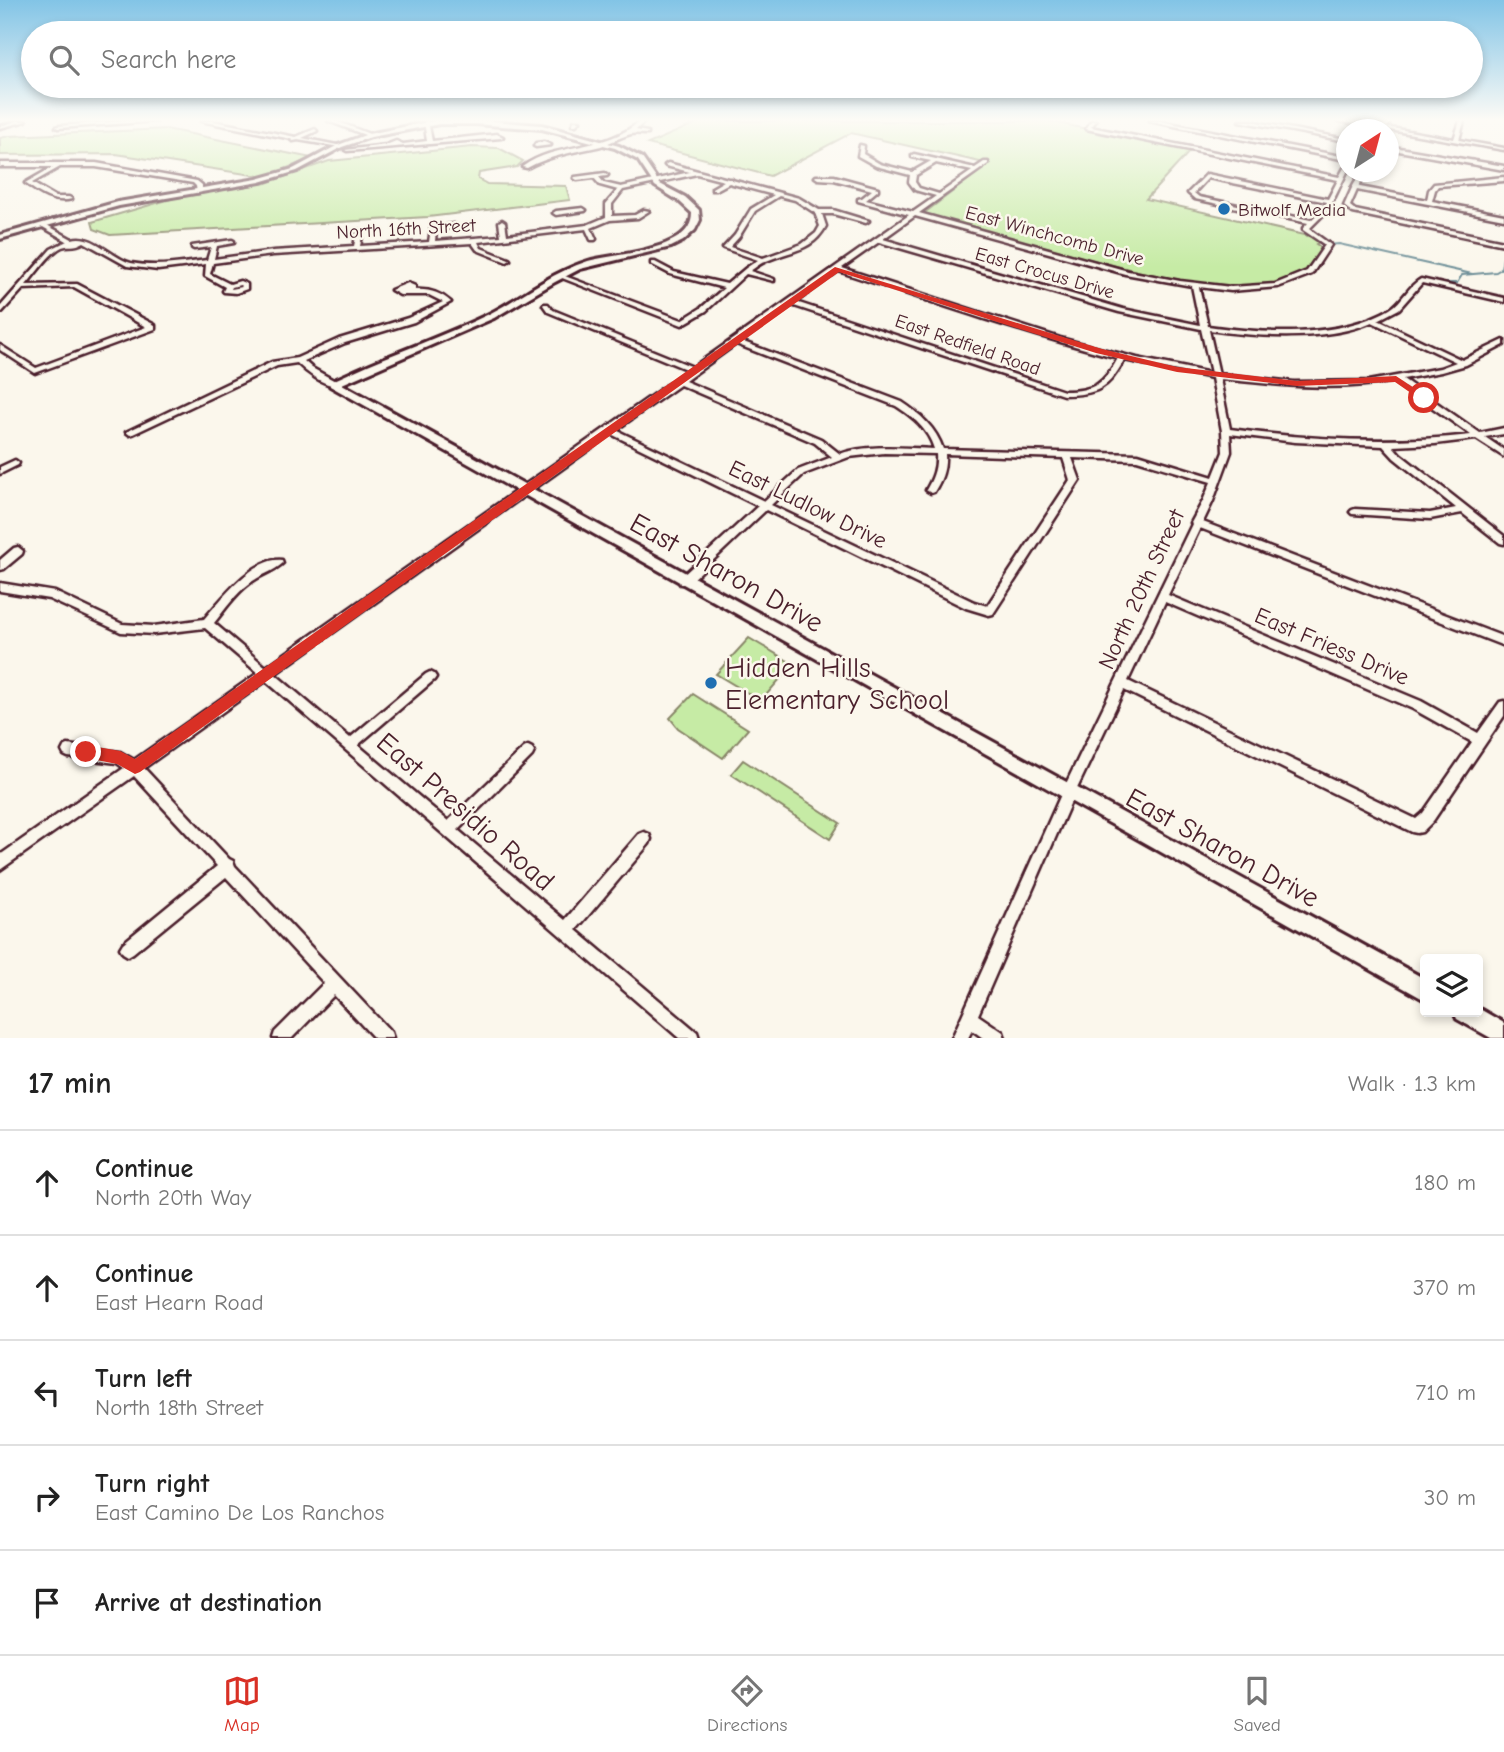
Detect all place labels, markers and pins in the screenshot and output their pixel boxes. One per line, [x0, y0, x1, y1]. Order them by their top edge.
place label: Bitwolf Media [1238, 199, 1346, 221]
marker: Bitwolf Media [1216, 201, 1232, 217]
place label: Hidden Hills Elementary School [725, 652, 949, 716]
marker: Hidden Hills Elementary School [703, 675, 719, 691]

